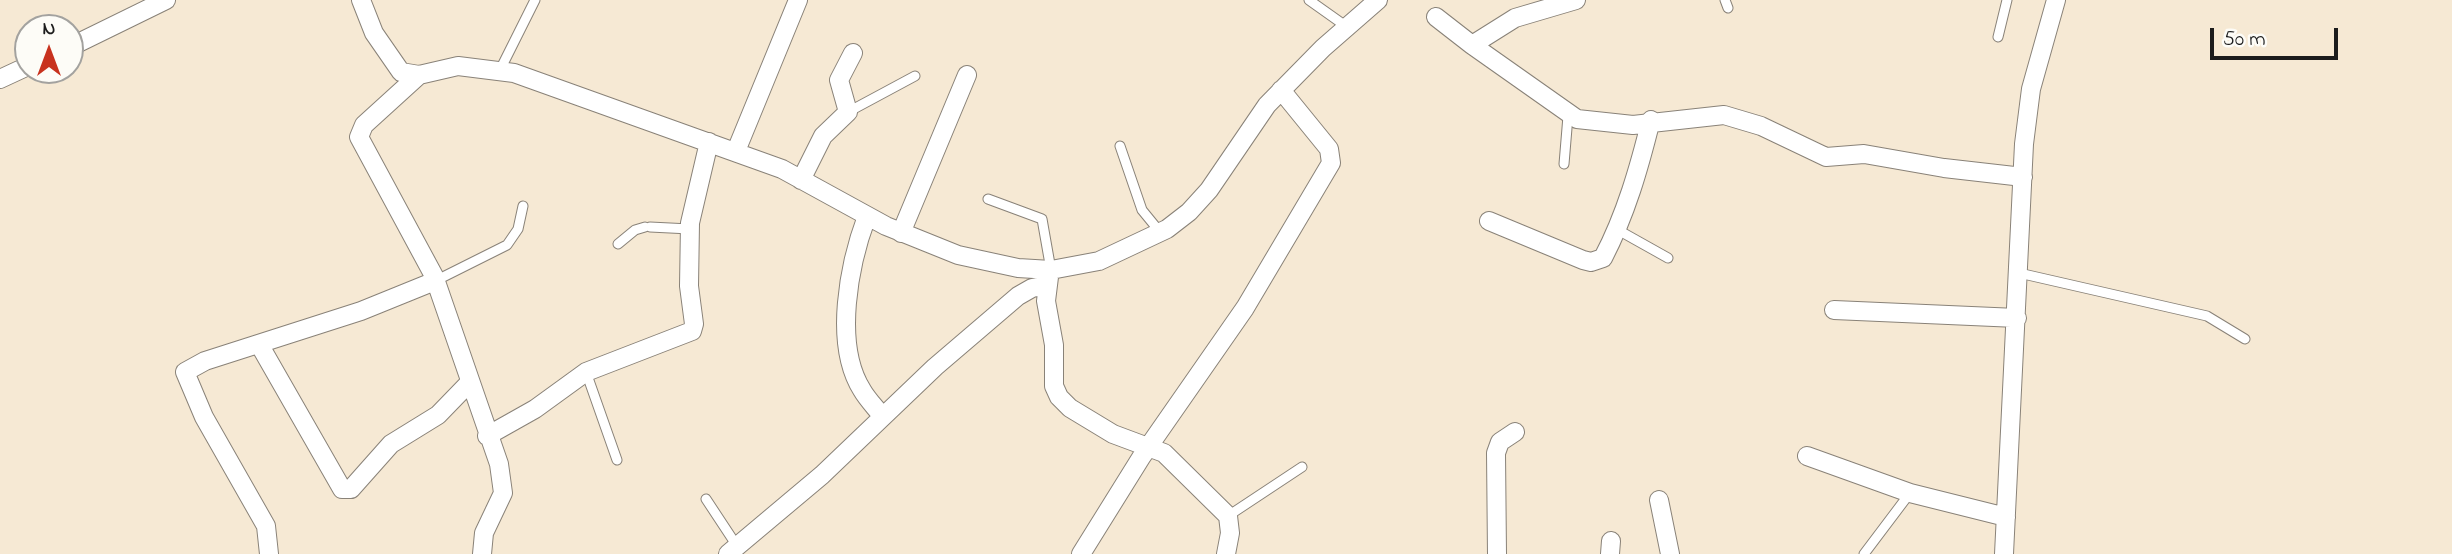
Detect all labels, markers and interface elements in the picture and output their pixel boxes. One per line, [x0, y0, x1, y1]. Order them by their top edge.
north arrow [14, 14, 84, 84]
scale bar [2214, 14, 2342, 58]
text: N [43, 16, 55, 43]
text: 50 m [2223, 25, 2266, 55]

